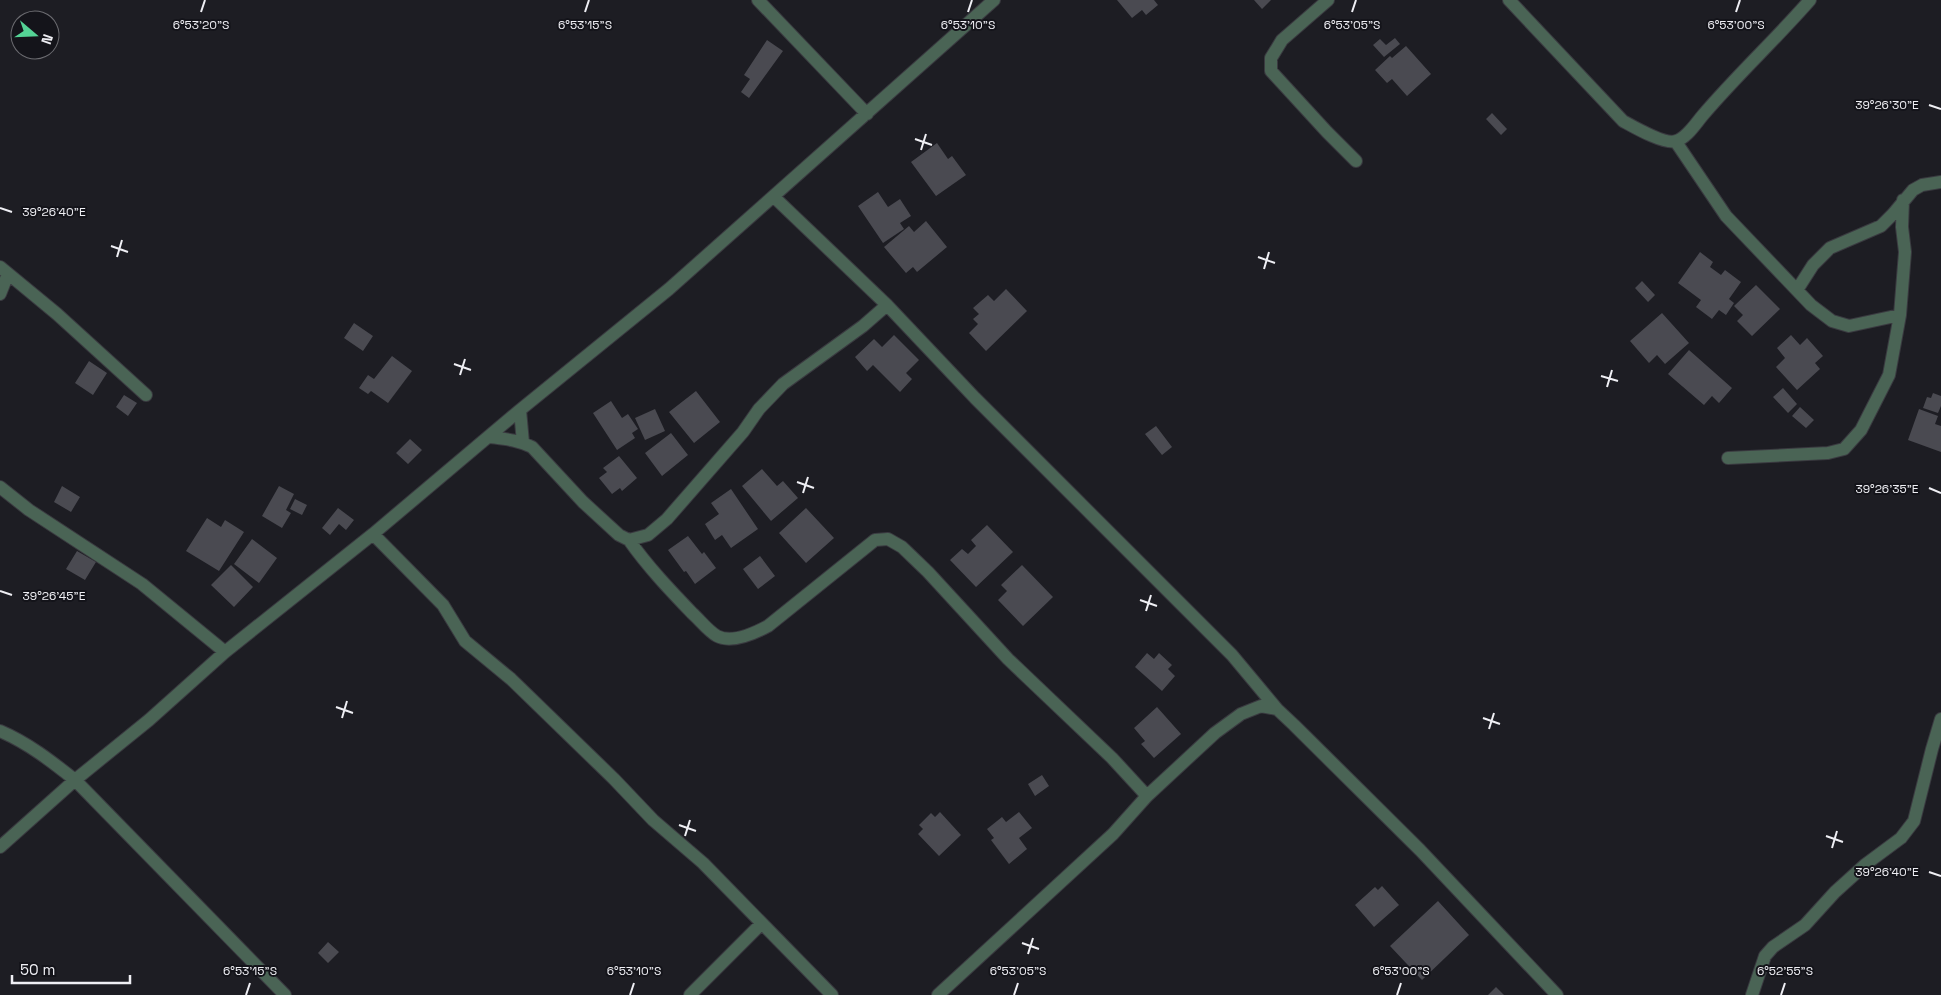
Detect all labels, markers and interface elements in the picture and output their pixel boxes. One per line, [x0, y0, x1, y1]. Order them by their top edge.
north arrow [10, 10, 60, 60]
text: 6°53'20"S [173, 17, 229, 33]
text: 6°53'15"S [558, 17, 612, 33]
text: 6°53'10"S [941, 17, 995, 33]
text: 6°53'05"S [1324, 17, 1380, 33]
text: 6°53'00"S [1707, 17, 1765, 33]
text: N [37, 32, 57, 47]
text: 39°26'30"E [1855, 97, 1919, 113]
text: 39°26'40"E [22, 204, 86, 220]
text: 39°26'35"E [1855, 481, 1919, 497]
text: 39°26'45"E [23, 588, 86, 604]
text: 39°26'40"E [1855, 864, 1919, 880]
scale bar [12, 952, 130, 984]
text: 50 m [20, 960, 55, 979]
text: 6°53'15"S [223, 963, 277, 979]
text: 6°53'10"S [607, 963, 661, 979]
text: 6°53'05"S [990, 963, 1046, 979]
text: 6°53'00"S [1372, 963, 1430, 979]
text: 6°52'55"S [1757, 963, 1813, 979]

